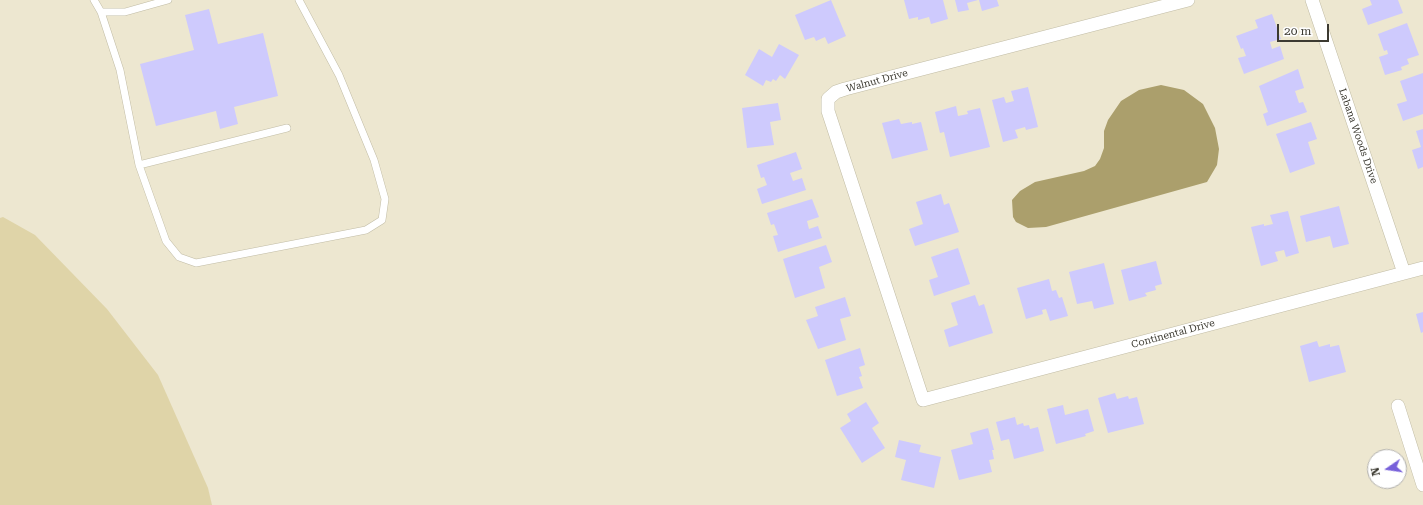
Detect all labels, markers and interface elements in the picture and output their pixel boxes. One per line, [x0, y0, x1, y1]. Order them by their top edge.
scale bar [1279, 16, 1331, 42]
text: 20 m [1284, 24, 1311, 38]
street label: Walnut Drive [845, 67, 909, 95]
street label: Labana Woods Drive [1336, 87, 1380, 185]
street label: Continental Drive [1130, 317, 1216, 351]
north arrow [1367, 449, 1407, 489]
text: N [1369, 466, 1383, 477]

